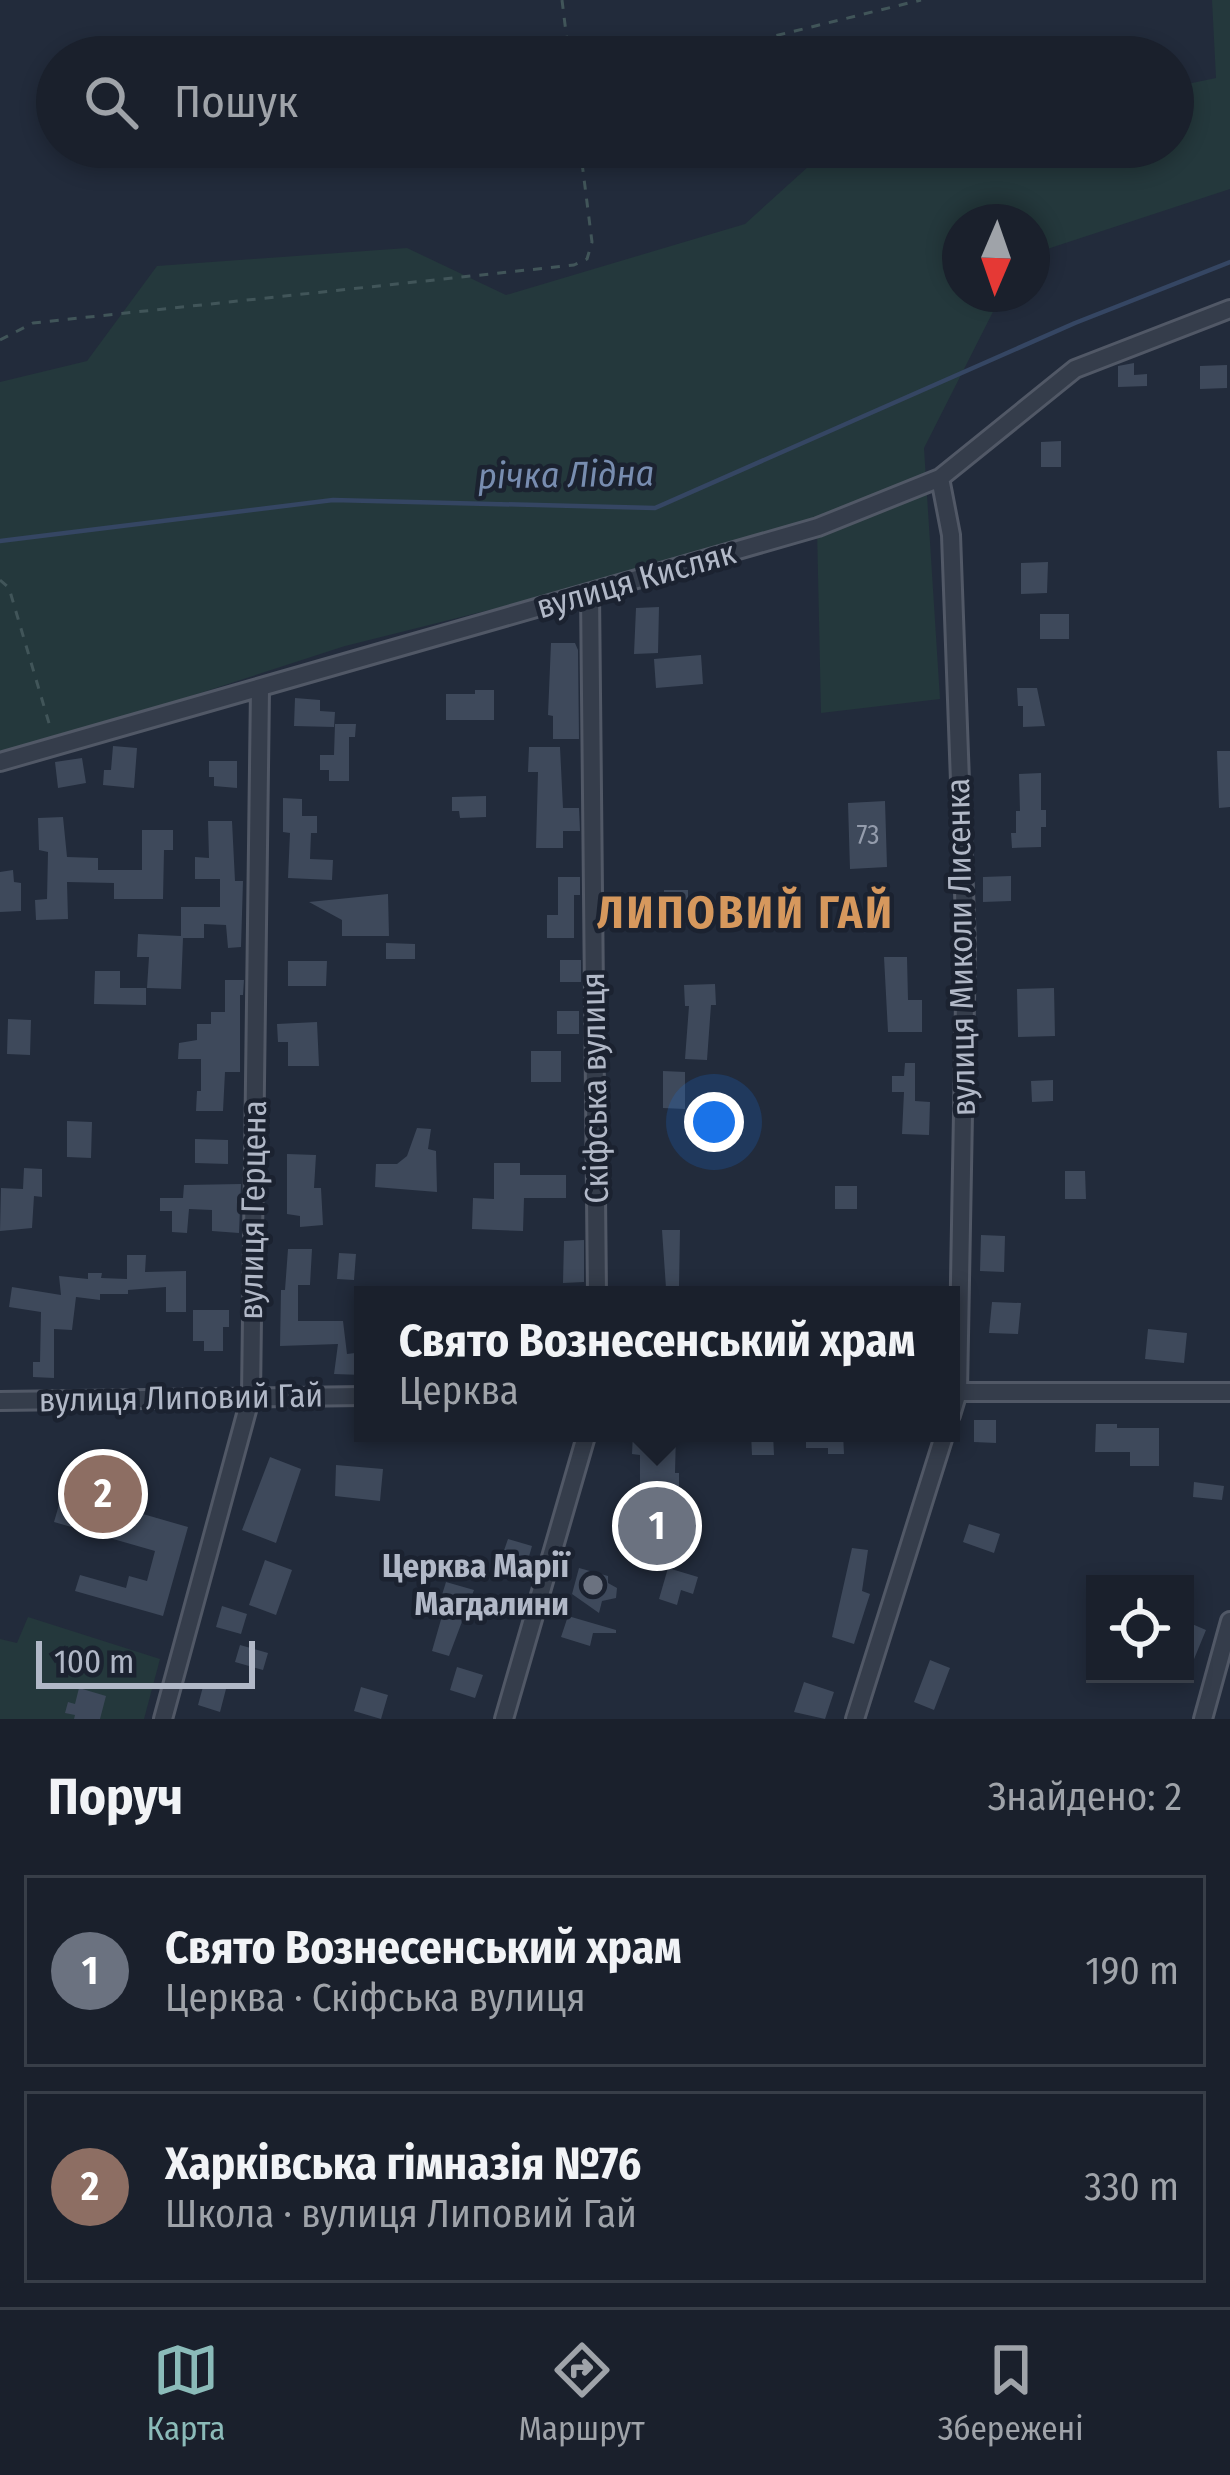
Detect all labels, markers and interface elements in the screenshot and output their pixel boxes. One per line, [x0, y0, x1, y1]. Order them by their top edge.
search box [36, 36, 1194, 168]
icon: search [78, 69, 144, 135]
text: Пошук [174, 75, 298, 129]
north arrow [942, 204, 1050, 312]
water label: річка Лідна [477, 451, 655, 499]
street label: вулиця Кисляк [532, 532, 741, 627]
street label: вулиця Миколи Лисенка [938, 778, 984, 1116]
house number: 73 [857, 819, 879, 851]
district label: ЛИПОВИЙ ГАЙ [597, 886, 895, 940]
street label: Скіфська вулиця [573, 972, 617, 1204]
your location [684, 1092, 744, 1152]
street label: вулиця Герцена [231, 1100, 275, 1320]
popup [354, 1286, 960, 1442]
text: Свято Вознесенський храм [399, 1314, 915, 1368]
text: Церква [399, 1368, 519, 1414]
street label: вулиця Липовий Гай [39, 1376, 323, 1420]
pin: 2 [64, 1449, 142, 1539]
pin: 1 [618, 1481, 696, 1571]
place label: Церква Марії Магдалини [382, 1546, 571, 1624]
marker: Церква Марії Магдалини [580, 1572, 606, 1598]
map controls [1086, 1575, 1194, 1683]
button: locate [1086, 1575, 1194, 1683]
scale bar [36, 1635, 255, 1688]
text: 100 m [54, 1642, 134, 1682]
text: Поруч [48, 1766, 183, 1828]
text: Знайдено: 2 [988, 1774, 1182, 1820]
text: Свято Вознесенський храм [165, 1921, 682, 1975]
text: 1 [82, 1948, 98, 1994]
text: 190 m [1085, 1948, 1179, 1994]
text: Церква · Скіфська вулиця [165, 1975, 586, 2021]
text: Харківська гімназія №76 [165, 2137, 641, 2191]
text: 2 [81, 2164, 99, 2210]
text: 330 m [1084, 2164, 1179, 2210]
text: Школа · вулиця Липовий Гай [165, 2191, 637, 2237]
tab: Карта [147, 2337, 225, 2449]
tab: Маршрут [518, 2337, 645, 2449]
tab: Збережені [938, 2337, 1083, 2449]

